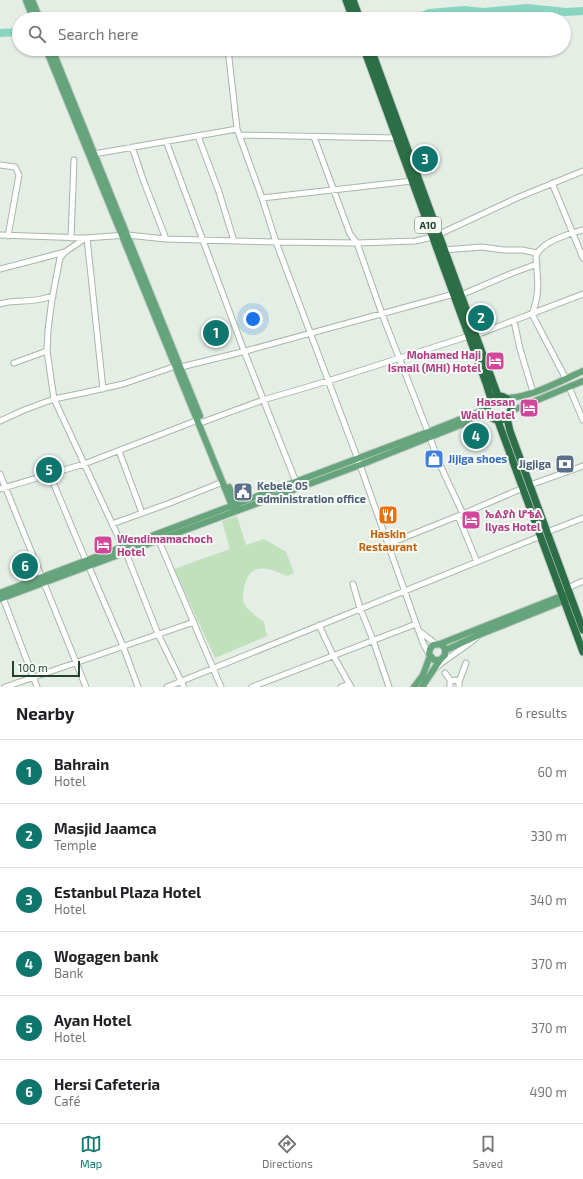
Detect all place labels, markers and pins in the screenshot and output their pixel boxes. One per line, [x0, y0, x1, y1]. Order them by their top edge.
pin: 3 [412, 144, 438, 174]
pin: 2 [468, 303, 494, 333]
pin: 1 [203, 318, 229, 348]
place label: Mohamed Haji Ismail (MHI) Hotel [388, 348, 481, 374]
hotel icon: Mohamed Haji Ismail (MHI) Hotel [484, 350, 506, 372]
place label: Hassan Wali Hotel [461, 395, 515, 421]
hotel icon: Hassan Wali Hotel [518, 397, 540, 419]
pin: 4 [463, 421, 489, 451]
shop icon: Jijiga shoes [423, 448, 445, 470]
place label: Jijiga shoes [448, 452, 507, 466]
bank icon: Jigjiga [554, 453, 576, 475]
pin: 5 [36, 455, 62, 485]
place label: Jigjiga [519, 457, 551, 471]
place label: Kebele 05 administration office [257, 479, 366, 505]
public building icon: Kebele 05 administration office [232, 481, 254, 503]
restaurant icon: Haskin Restaurant [377, 504, 399, 526]
place label: ኤልያስ ሆቴል Ilyas Hotel [485, 507, 543, 534]
hotel icon: ኤልያስ ሆቴል Ilyas Hotel [460, 509, 482, 531]
place label: Haskin Restaurant [359, 527, 418, 553]
place label: Wendimamachoch Hotel [117, 532, 213, 558]
hotel icon: Wendimamachoch Hotel [92, 534, 114, 556]
pin: 6 [12, 551, 38, 581]

